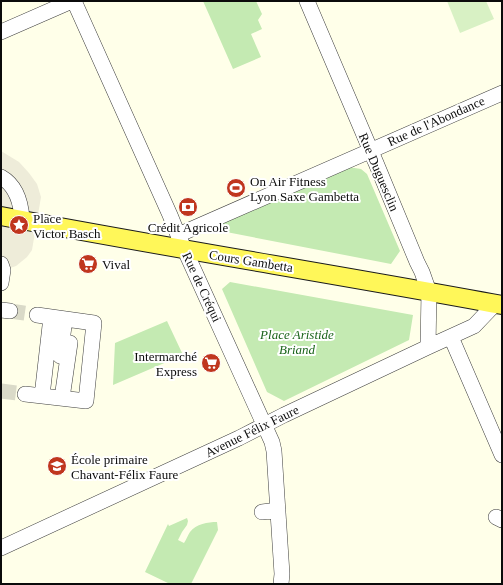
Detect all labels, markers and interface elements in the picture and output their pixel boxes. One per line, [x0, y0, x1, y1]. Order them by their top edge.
street label: Rue de l'Abondance [385, 93, 487, 149]
street label: Rue Duguesclin [356, 131, 402, 214]
place label: On Air Fitness Lyon Saxe Gambetta [250, 174, 359, 204]
sports icon: On Air Fitness Lyon Saxe Gambetta [225, 177, 247, 199]
bank icon: Crédit Agricole [177, 196, 199, 218]
place label: Place Victor Basch [33, 211, 101, 241]
place icon: Place Victor Basch [8, 214, 30, 236]
place label: Crédit Agricole [148, 220, 228, 235]
street label: Cours Gambetta [208, 247, 294, 275]
street label: Rue de Créqui [179, 250, 225, 325]
supermarket icon: Vival [77, 253, 99, 275]
place label: Vival [102, 257, 130, 272]
park label: Place Aristide Briand [259, 327, 334, 357]
place label: Intermarché Express [134, 349, 197, 379]
supermarket icon: Intermarché Express [200, 352, 222, 374]
street label: Avenue Félix Faure [203, 402, 301, 460]
place label: École primaire Chavant-Félix Faure [71, 452, 178, 482]
school or university icon: École primaire Chavant-Félix Faure [46, 455, 68, 477]

